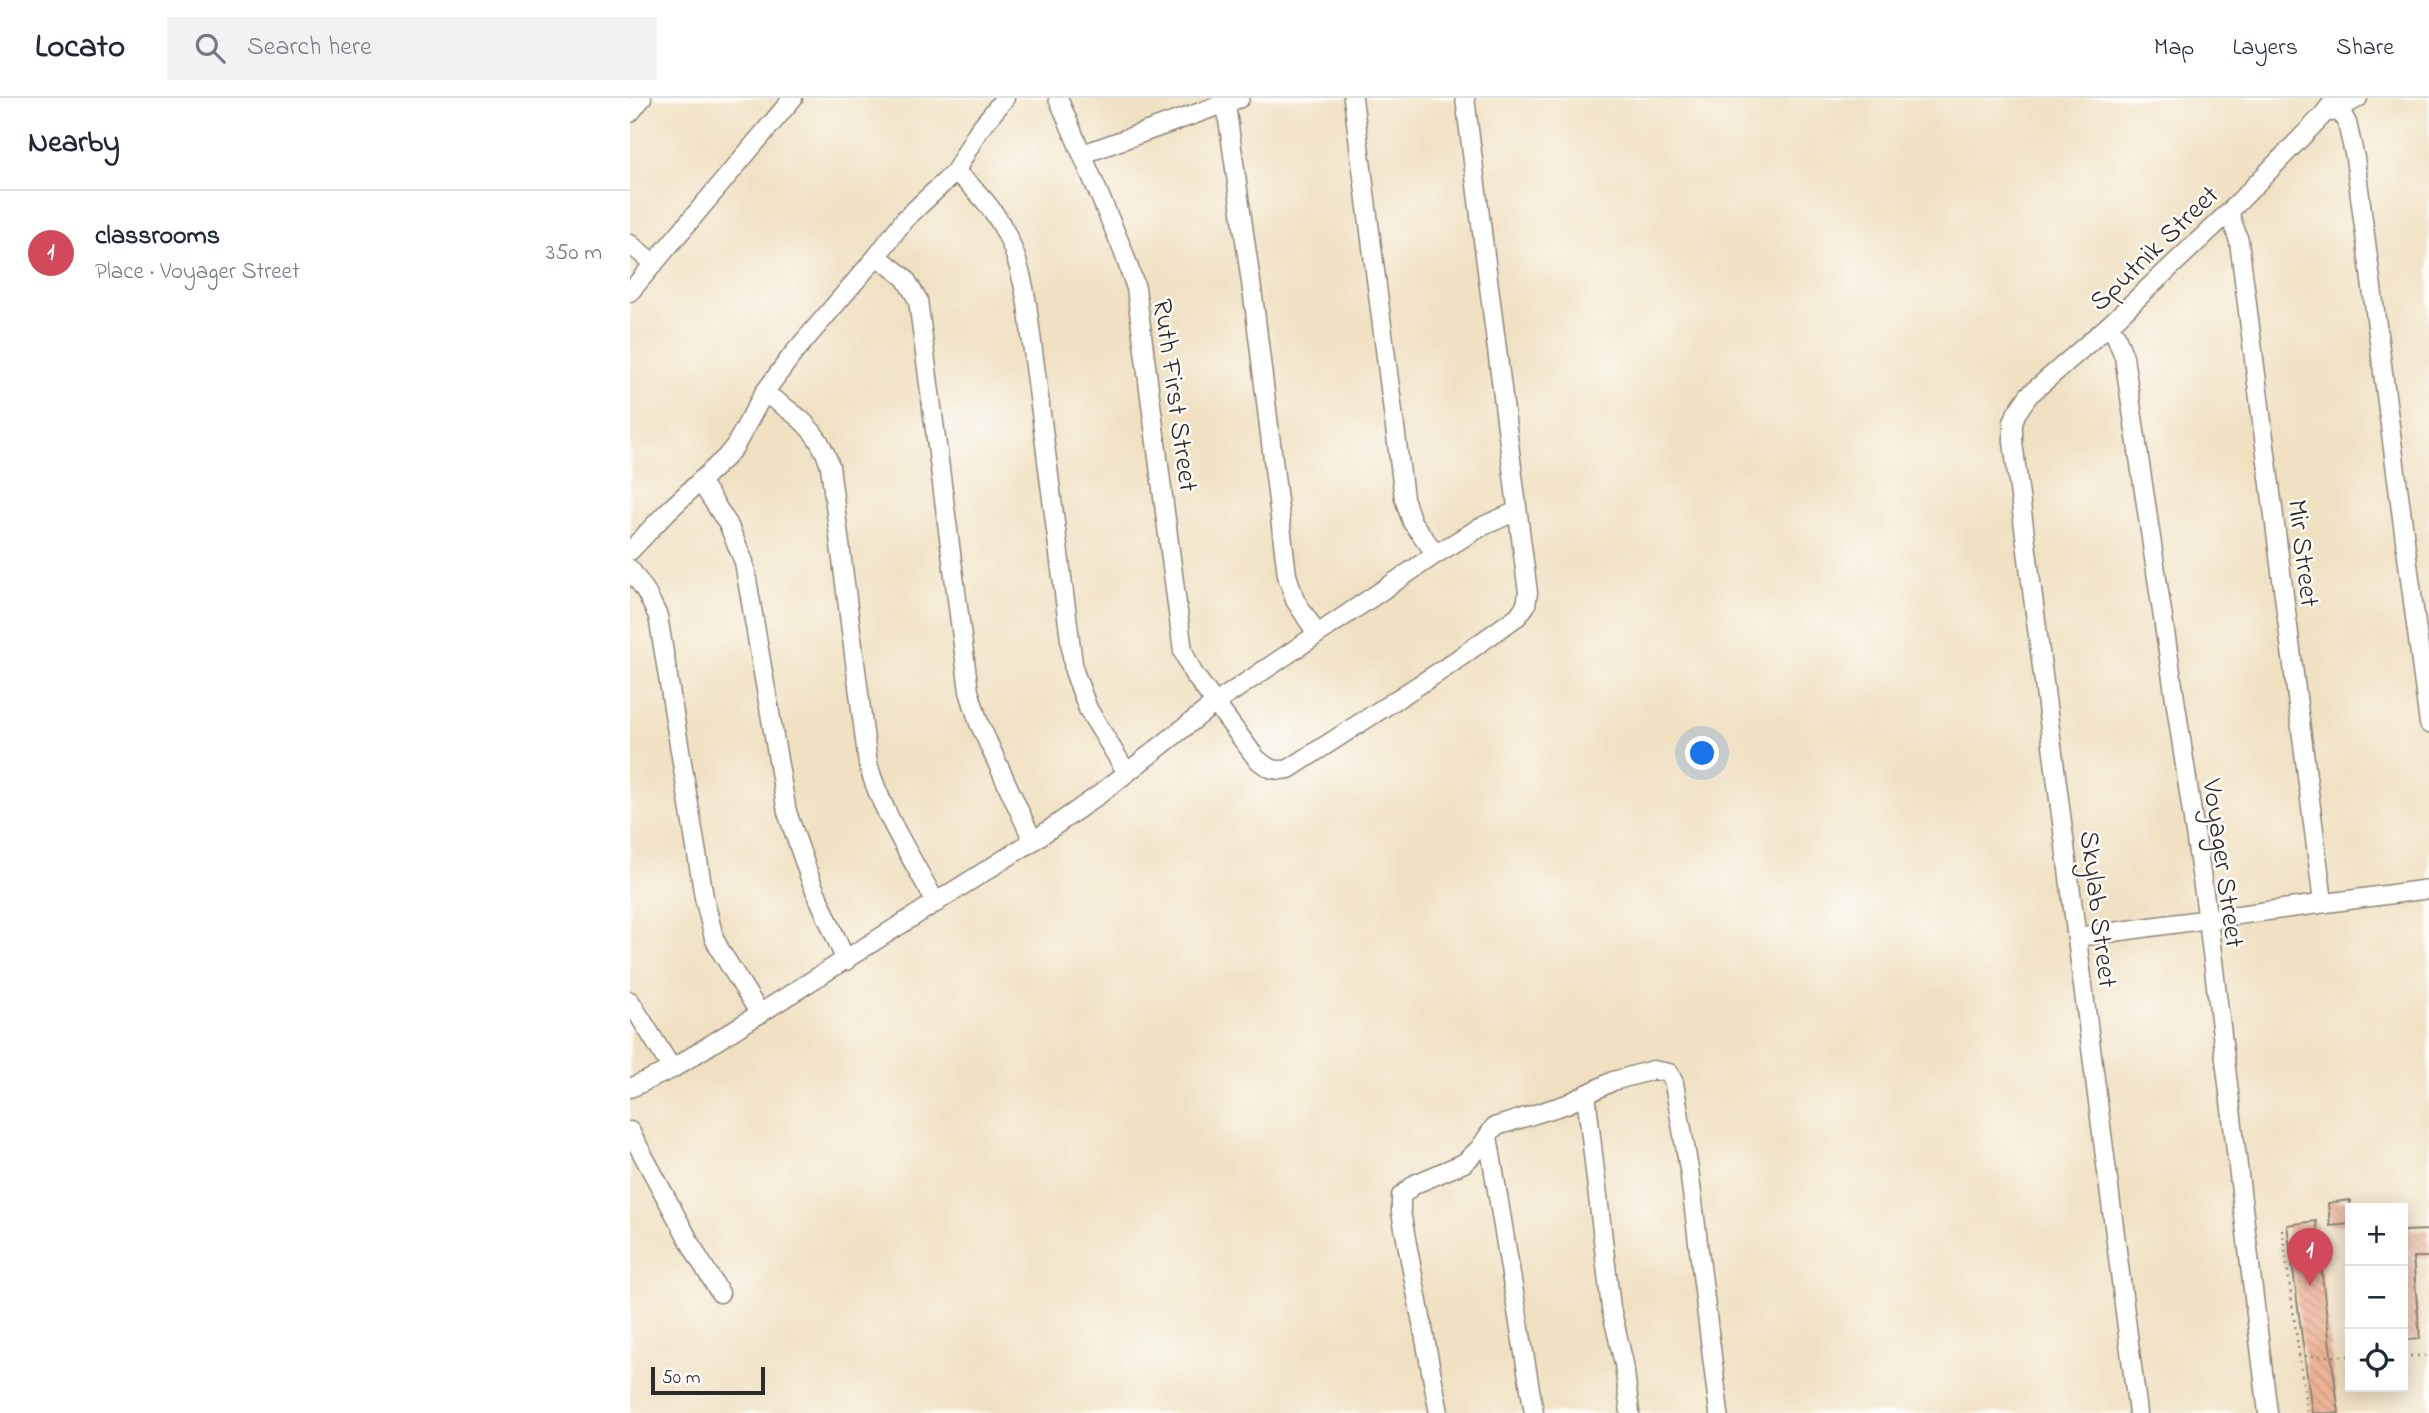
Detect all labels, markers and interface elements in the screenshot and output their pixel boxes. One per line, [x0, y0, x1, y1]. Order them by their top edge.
search box [167, 17, 657, 80]
text: Locato [35, 24, 125, 72]
icon: search [191, 29, 229, 67]
text: Search here [247, 29, 372, 67]
text: Map [2154, 31, 2194, 66]
text: Layers [2232, 31, 2298, 66]
text: Share [2336, 31, 2394, 66]
text: Nearby [28, 122, 120, 166]
street label: Sputnik Street [2081, 177, 2230, 322]
text: classrooms [95, 218, 220, 256]
text: 1 [47, 237, 55, 270]
text: 350 m [546, 237, 602, 270]
text: Place · Voyager Street [95, 256, 300, 289]
street label: Ruth First Street [1140, 296, 1207, 495]
street label: Mir Street [2275, 497, 2328, 610]
your location [1685, 736, 1719, 770]
street label: Voyager Street [2189, 776, 2254, 950]
street label: Skylab Street [2067, 829, 2127, 990]
map controls [2345, 1203, 2408, 1392]
button: + [2345, 1203, 2408, 1266]
pin: 1 [2287, 1228, 2333, 1286]
button: − [2345, 1266, 2408, 1329]
button: locate [2345, 1329, 2408, 1392]
scale bar [651, 1364, 765, 1396]
text: 50 m [662, 1365, 701, 1392]

